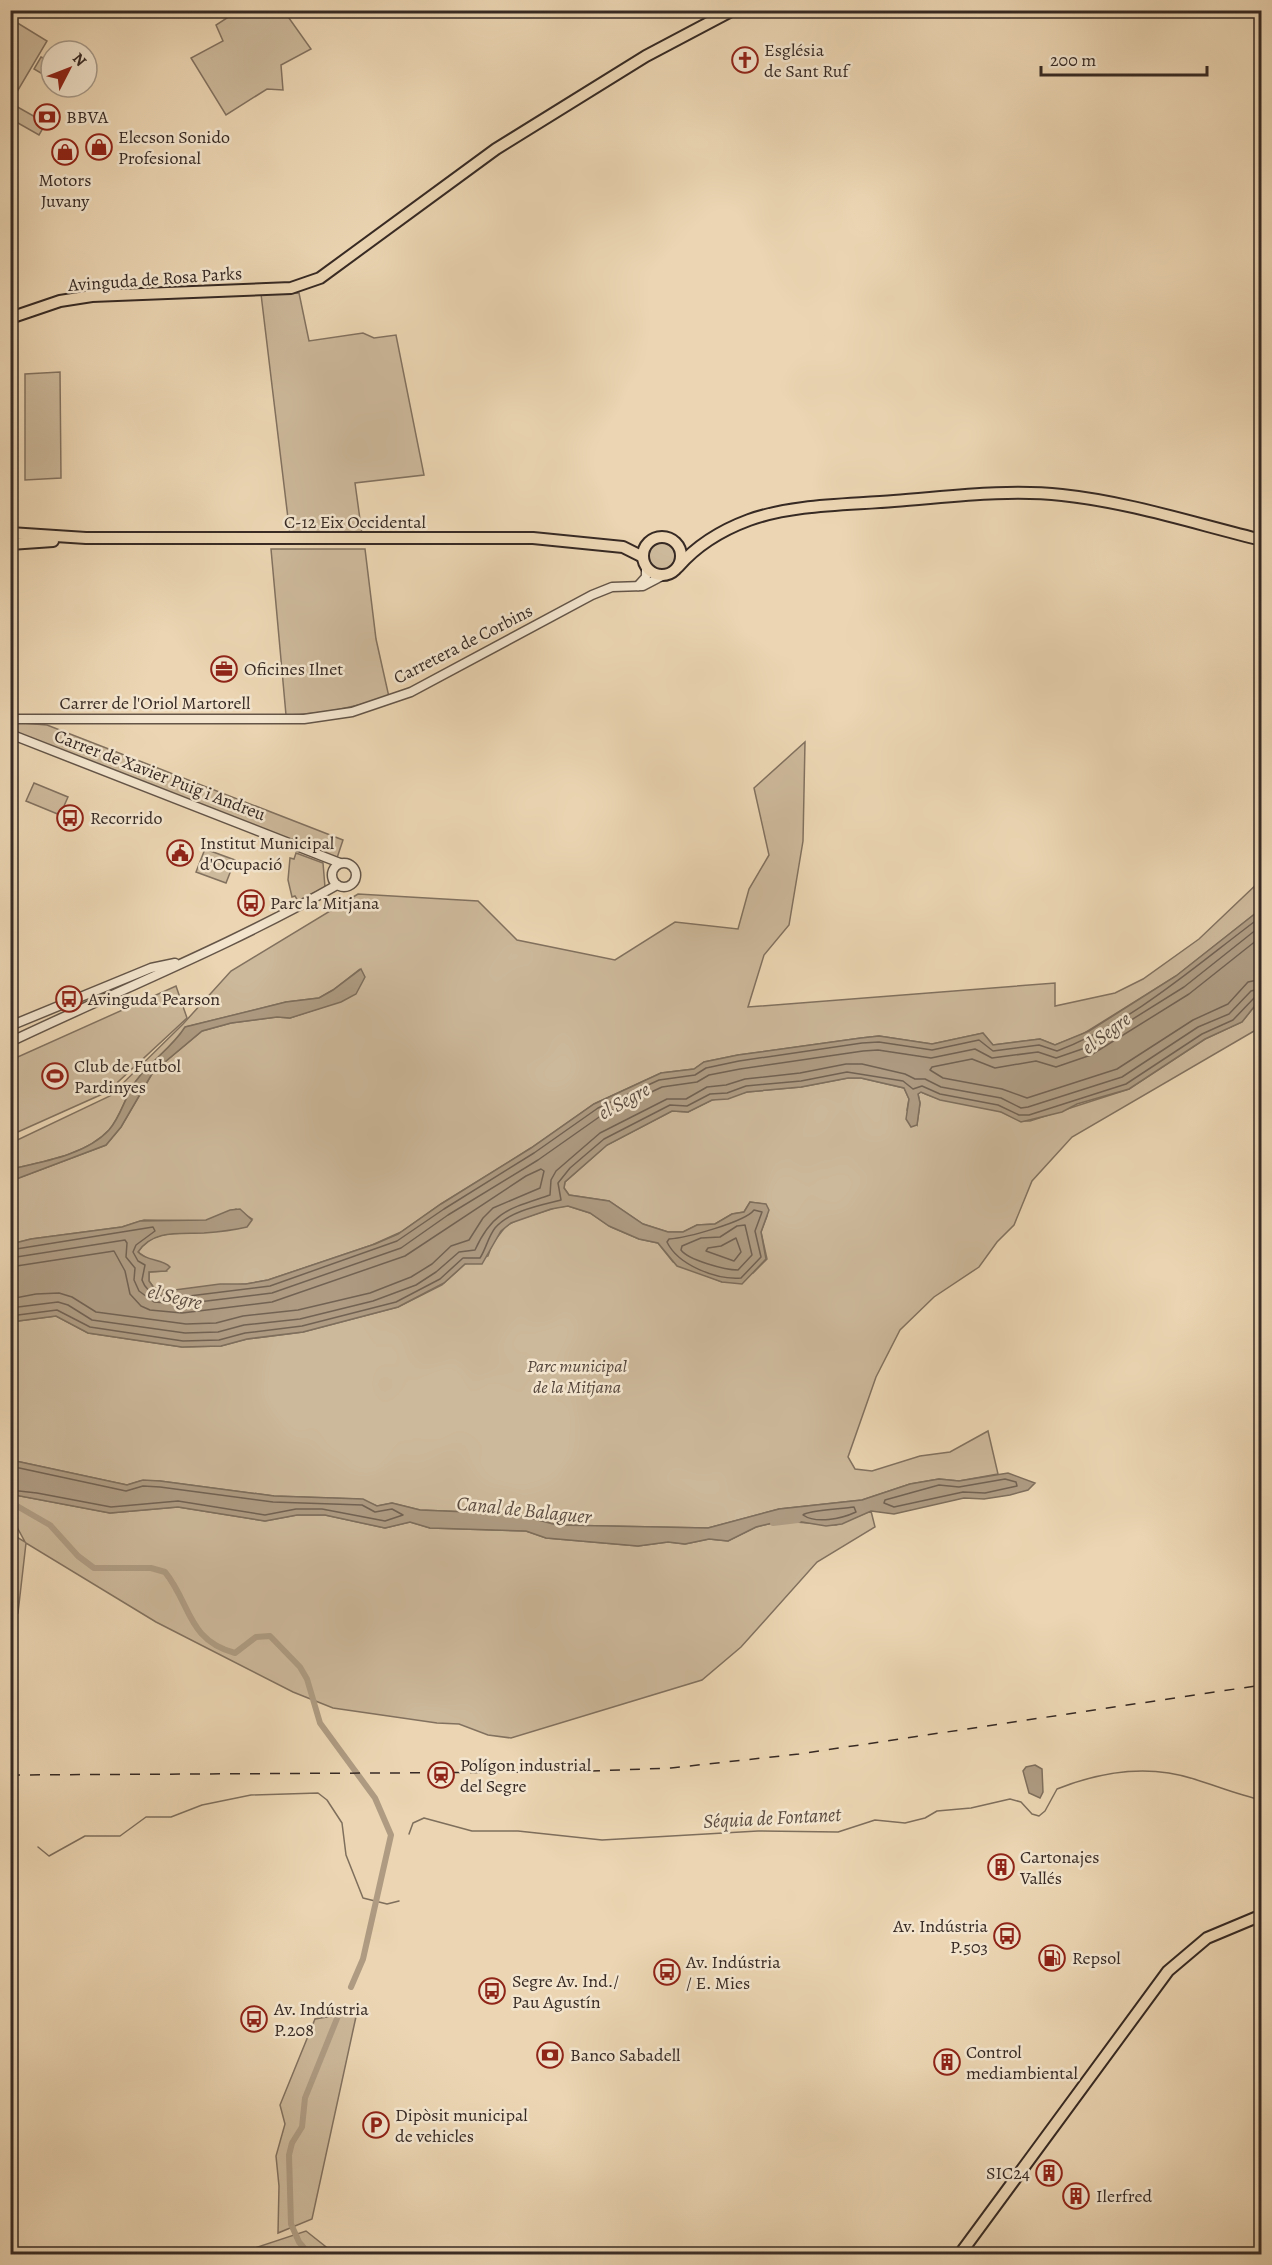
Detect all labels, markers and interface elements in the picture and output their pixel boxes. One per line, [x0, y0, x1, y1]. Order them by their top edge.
place label: Església de Sant Ruf [764, 38, 851, 83]
north arrow [39, 39, 99, 99]
scale bar [1041, 39, 1208, 77]
church icon: Església de Sant Ruf [730, 45, 760, 75]
text: N [67, 48, 92, 72]
text: 200 m [1050, 48, 1096, 72]
bank icon: BBVA [32, 102, 62, 132]
place label: BBVA [66, 105, 109, 129]
place label: Elecson Sonido Profesional [118, 125, 230, 170]
shop icon: Elecson Sonido Profesional [84, 132, 114, 162]
shop icon: Motors Juvany [50, 137, 80, 167]
place label: Motors Juvany [39, 168, 91, 213]
street label: Avinguda de Rosa Parks [66, 261, 243, 297]
street label: C-12 Eix Occidental [284, 510, 427, 534]
street label: Carretera de Corbins [389, 598, 537, 690]
office icon: Oficines Ilnet [209, 654, 239, 684]
place label: Oficines Ilnet [244, 657, 343, 681]
street label: Carrer de l'Oriol Martorell [60, 691, 251, 715]
street label: Carrer de Xavier Puig i Andreu [51, 724, 269, 827]
bus stop icon: Recorrido [55, 803, 85, 833]
place label: Recorrido [90, 806, 162, 830]
place label: Institut Municipal d'Ocupació [200, 831, 335, 876]
public building icon: Institut Municipal d'Ocupació [165, 838, 195, 868]
bus stop icon: Parc la Mitjana [236, 888, 266, 918]
place label: Parc la Mitjana [270, 891, 380, 915]
bus stop icon: Avinguda Pearson [54, 984, 84, 1014]
place label: Avinguda Pearson [87, 987, 220, 1011]
water label: el Segre [1076, 1006, 1136, 1060]
place label: Club de Futbol Pardinyes [74, 1054, 181, 1099]
sports icon: Club de Futbol Pardinyes [40, 1061, 70, 1091]
water label: el Segre [593, 1076, 655, 1126]
water label: el Segre [145, 1278, 205, 1316]
park label: Parc municipal de la Mitjana [527, 1354, 628, 1399]
water label: Canal de Balaguer [455, 1489, 594, 1531]
place label: Polígon industrial del Segre [460, 1753, 592, 1798]
station icon: Polígon industrial del Segre [426, 1760, 456, 1790]
water label: Séquia de Fontanet [702, 1801, 843, 1835]
place label: Cartonajes Vallés [1019, 1845, 1100, 1890]
building icon: Cartonajes Vallés [986, 1852, 1016, 1882]
place label: Av. Indústria P.503 [892, 1914, 989, 1959]
bus stop icon: Av. Indústria P.503 [992, 1921, 1022, 1951]
fuel station icon: Repsol [1037, 1943, 1067, 1973]
place label: Repsol [1072, 1946, 1121, 1970]
place label: Av. Indústria / E. Mies [685, 1950, 781, 1995]
bus stop icon: Av. Indústria / E. Mies [652, 1957, 682, 1987]
place label: Segre Av. Ind./ Pau Agustín [512, 1969, 619, 2014]
bus stop icon: Segre Av. Ind./ Pau Agustín [477, 1976, 507, 2006]
place label: Av. Indústria P.208 [273, 1997, 369, 2042]
bus stop icon: Av. Indústria P.208 [239, 2004, 269, 2034]
bank icon: Banco Sabadell [535, 2040, 565, 2070]
place label: Control mediambiental [966, 2040, 1079, 2085]
place label: Banco Sabadell [570, 2043, 681, 2067]
building icon: Control mediambiental [932, 2047, 962, 2077]
place label: Dipòsit municipal de vehicles [395, 2103, 528, 2148]
parking icon: Dipòsit municipal de vehicles [361, 2110, 391, 2140]
building icon: SIC24 [1034, 2158, 1064, 2188]
place label: SIC24 [986, 2161, 1030, 2185]
building icon: Ilerfred [1061, 2181, 1091, 2211]
place label: Ilerfred [1096, 2184, 1153, 2208]

